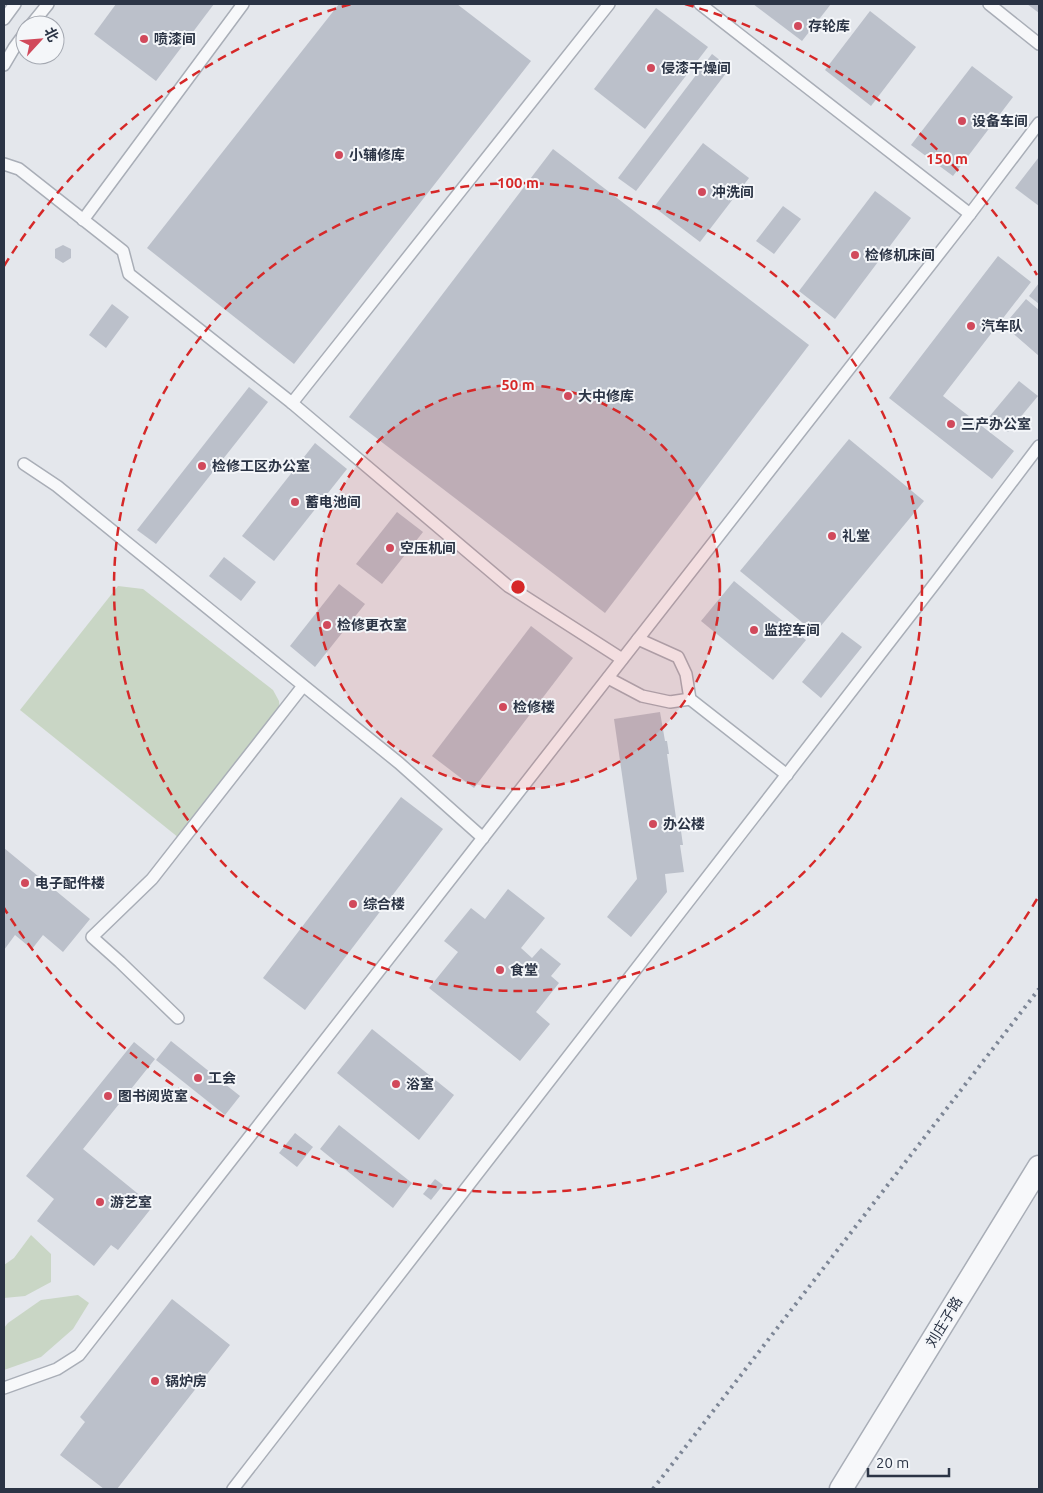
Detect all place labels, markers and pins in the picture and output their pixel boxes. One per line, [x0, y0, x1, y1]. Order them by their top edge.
place label: 存轮库 [808, 18, 850, 34]
marker: 存轮库 [792, 20, 804, 32]
place label: 喷漆间 [154, 31, 196, 47]
marker: 喷漆间 [138, 33, 150, 45]
place label: 侵漆干燥间 [661, 60, 731, 76]
marker: 侵漆干燥间 [645, 62, 657, 74]
place label: 设备车间 [972, 113, 1028, 129]
marker: 设备车间 [956, 115, 968, 127]
place label: 小辅修库 [349, 147, 405, 163]
marker: 小辅修库 [333, 149, 345, 161]
place label: 冲洗间 [712, 184, 754, 200]
marker: 冲洗间 [696, 186, 708, 198]
place label: 检修机床间 [865, 247, 935, 263]
marker: 检修机床间 [849, 249, 861, 261]
place label: 汽车队 [981, 318, 1023, 334]
marker: 汽车队 [965, 320, 977, 332]
place label: 大中修库 [578, 388, 634, 404]
marker: 大中修库 [562, 390, 574, 402]
place label: 三产办公室 [961, 416, 1031, 432]
marker: 三产办公室 [945, 418, 957, 430]
place label: 检修工区办公室 [212, 458, 310, 474]
marker: 检修工区办公室 [196, 460, 208, 472]
place label: 蓄电池间 [305, 494, 361, 510]
marker: 蓄电池间 [289, 496, 301, 508]
place label: 礼堂 [842, 528, 870, 544]
marker: 礼堂 [826, 530, 838, 542]
place label: 空压机间 [400, 540, 456, 556]
marker: 空压机间 [384, 542, 396, 554]
centre of rings [509, 578, 527, 596]
place label: 检修更衣室 [337, 617, 407, 633]
marker: 检修更衣室 [321, 619, 333, 631]
place label: 监控车间 [764, 622, 820, 638]
marker: 监控车间 [748, 624, 760, 636]
place label: 检修楼 [513, 699, 555, 715]
marker: 检修楼 [497, 701, 509, 713]
place label: 办公楼 [663, 816, 705, 832]
marker: 办公楼 [647, 818, 659, 830]
place label: 电子配件楼 [35, 875, 105, 891]
marker: 电子配件楼 [19, 877, 31, 889]
place label: 综合楼 [363, 896, 405, 912]
marker: 综合楼 [347, 898, 359, 910]
place label: 食堂 [510, 962, 538, 978]
marker: 食堂 [494, 964, 506, 976]
place label: 工会 [208, 1070, 236, 1086]
marker: 工会 [192, 1072, 204, 1084]
place label: 浴室 [406, 1076, 434, 1092]
marker: 浴室 [390, 1078, 402, 1090]
place label: 图书阅览室 [118, 1088, 188, 1104]
marker: 图书阅览室 [102, 1090, 114, 1102]
place label: 游艺室 [110, 1194, 152, 1210]
marker: 游艺室 [94, 1196, 106, 1208]
place label: 锅炉房 [165, 1373, 207, 1389]
marker: 锅炉房 [149, 1375, 161, 1387]

